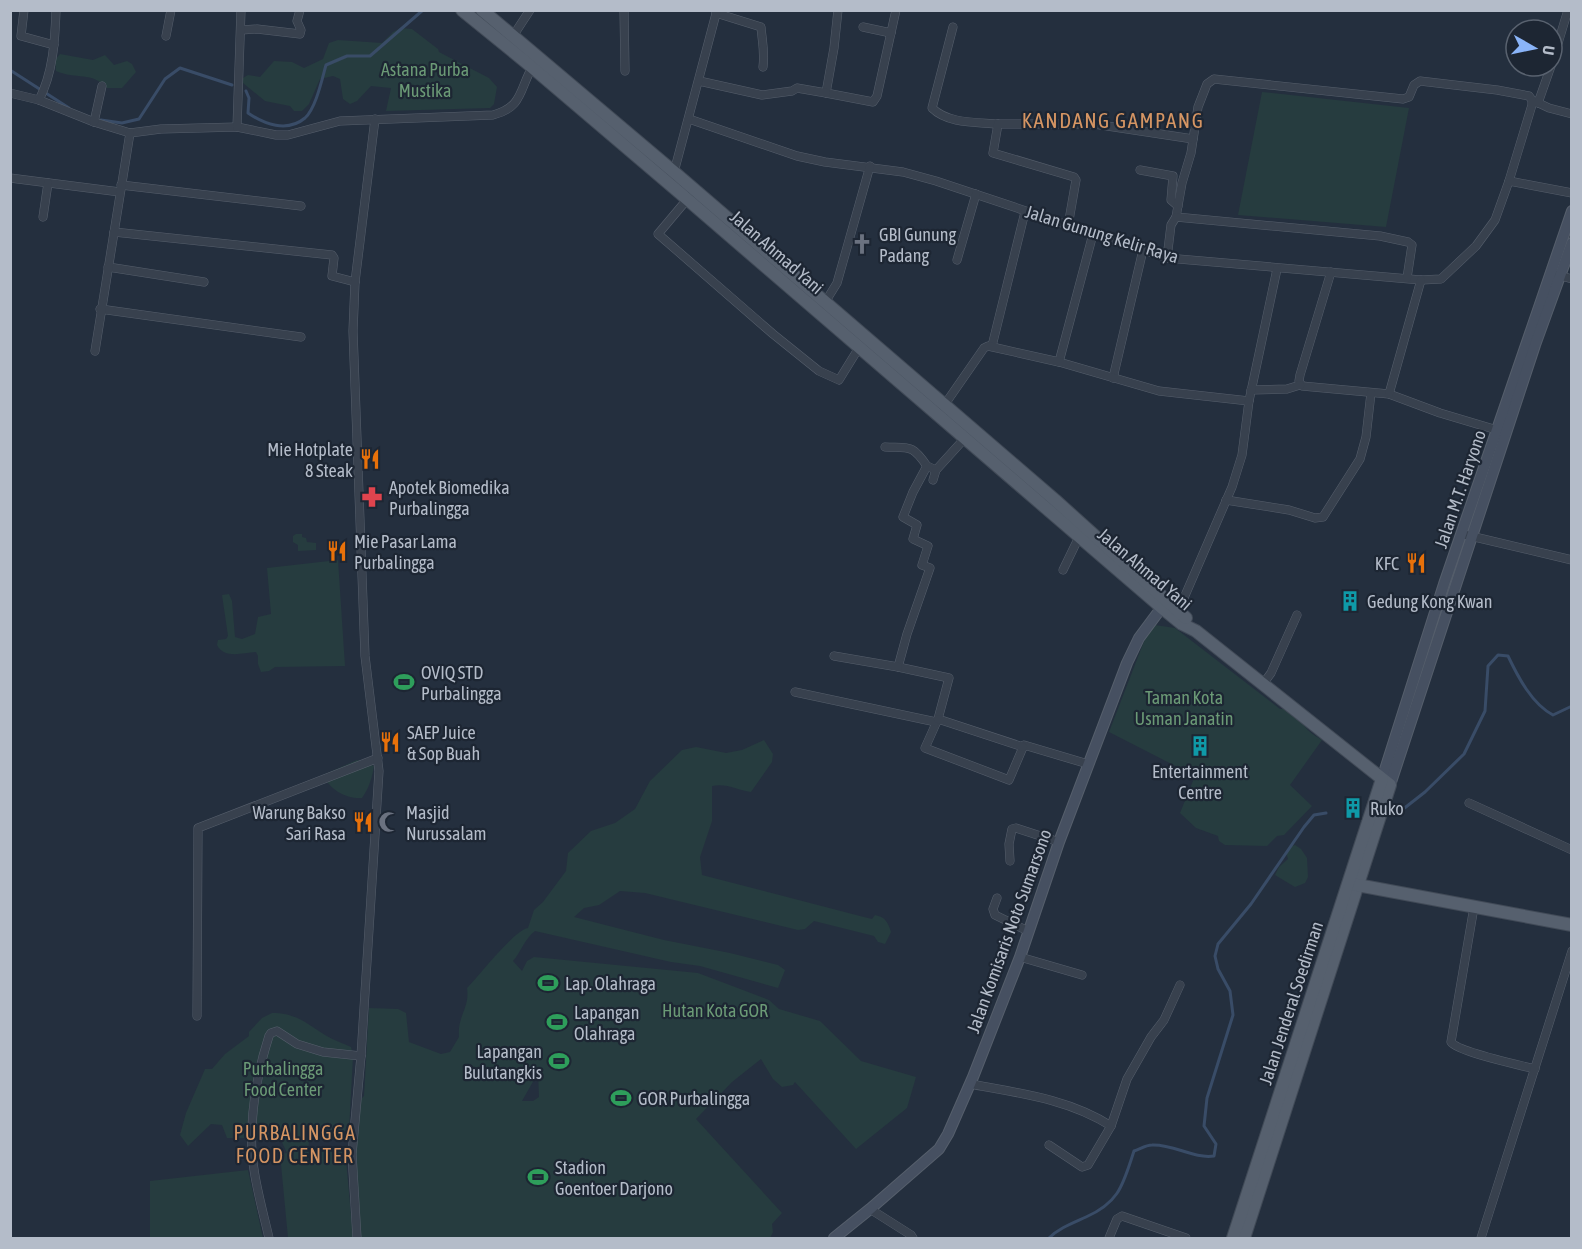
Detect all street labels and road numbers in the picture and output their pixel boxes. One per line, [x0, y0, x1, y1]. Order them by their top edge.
street label: Jalan Gunung Kelir Raya [1023, 201, 1181, 267]
street label: Jalan Ahmad Yani [726, 206, 828, 298]
street label: Jalan M.T. Haryono [1430, 427, 1490, 551]
street label: Jalan Ahmad Yani [1094, 524, 1196, 614]
street label: Jalan Komisaris Noto Sumarsono [962, 826, 1056, 1036]
street label: Jalan Jenderal Soedirman [1255, 919, 1327, 1087]

